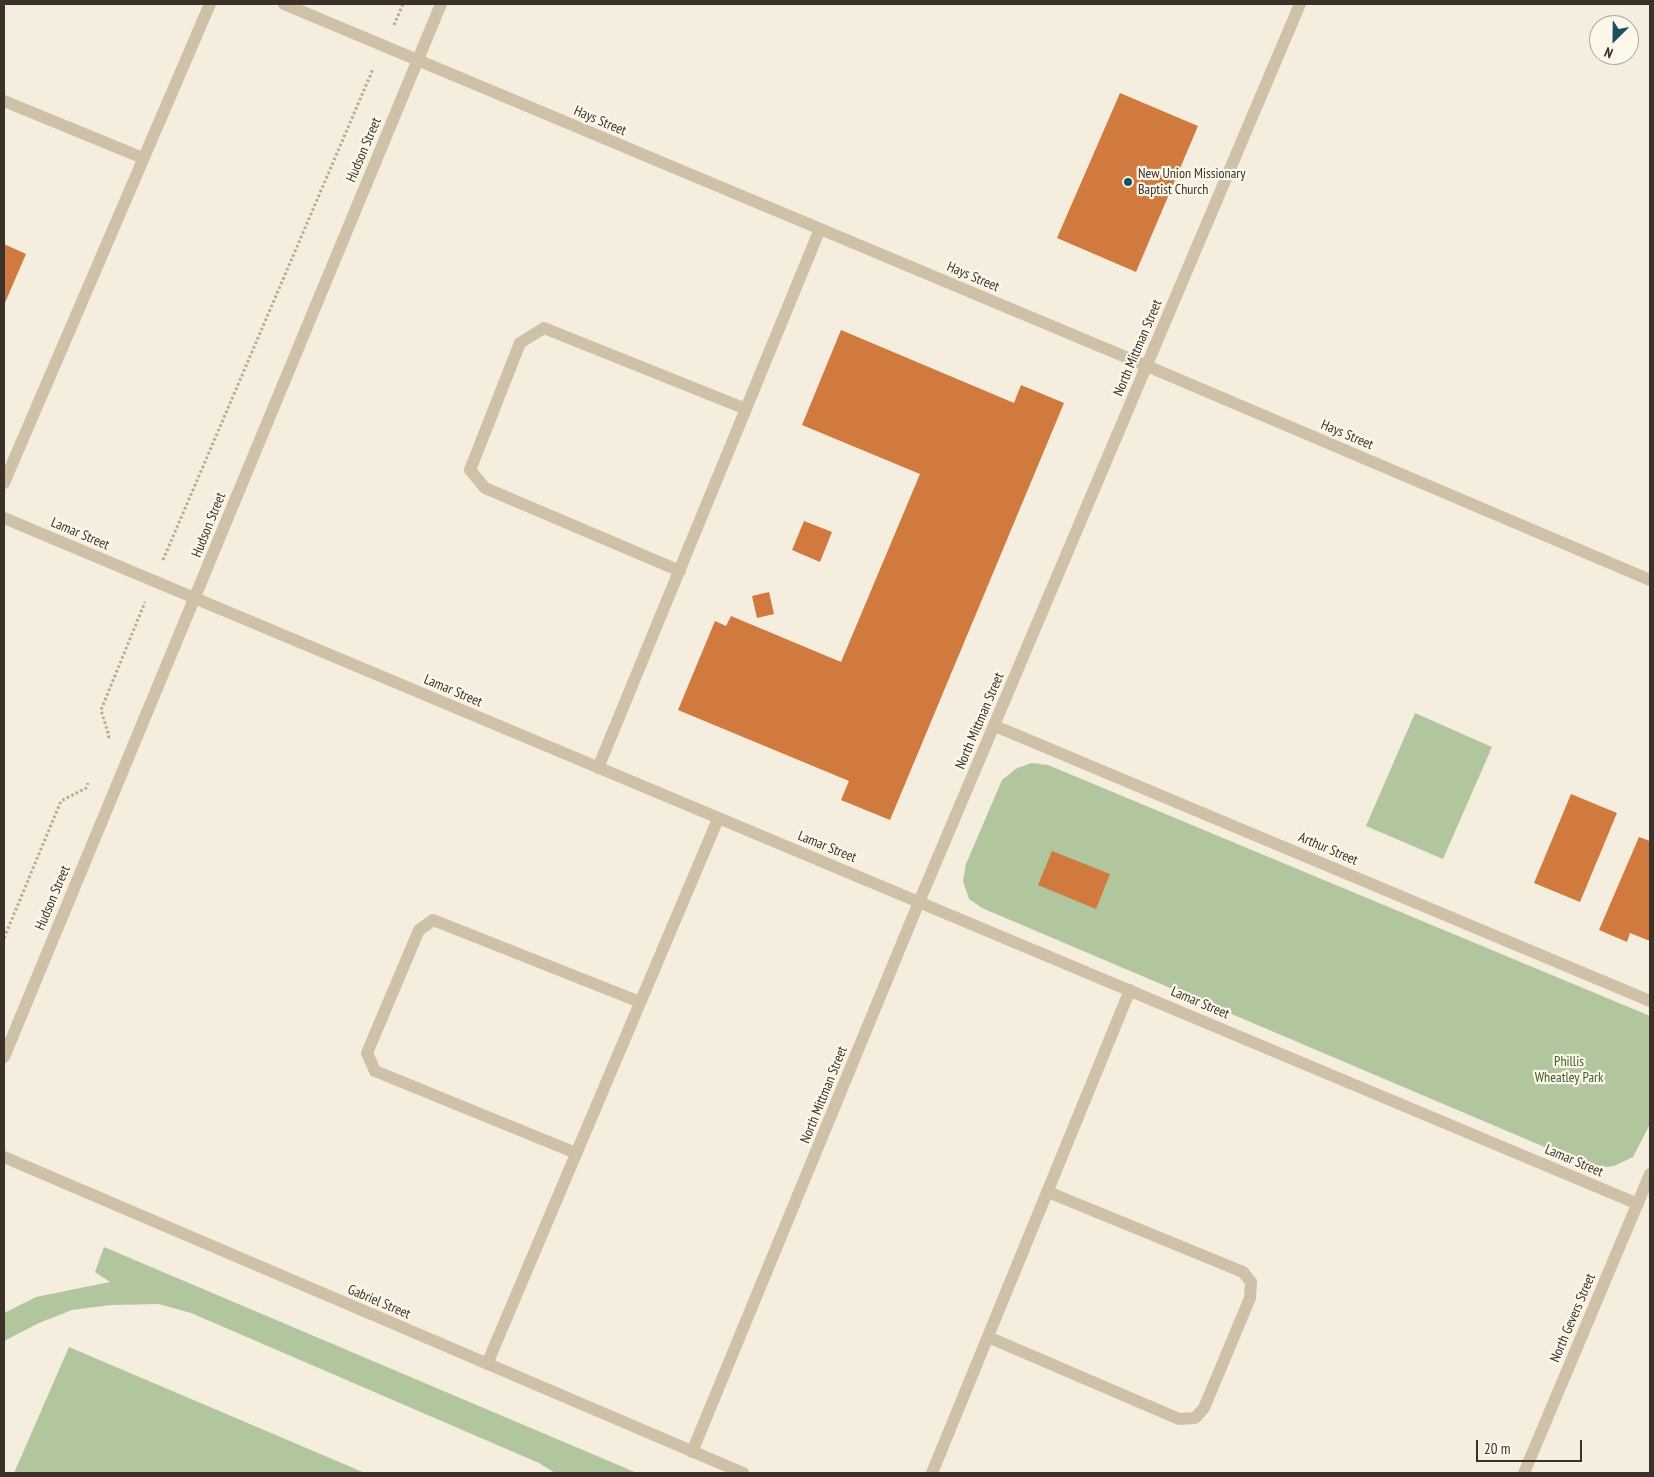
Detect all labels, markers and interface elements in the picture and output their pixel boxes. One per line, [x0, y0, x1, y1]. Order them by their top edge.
north arrow [1589, 15, 1639, 65]
text: N [1602, 43, 1616, 63]
street label: Hays Street [571, 103, 629, 139]
street label: Hudson Street [343, 115, 385, 185]
place label: New Union Missionary Baptist Church [1138, 166, 1245, 198]
marker: New Union Missionary Baptist Church [1122, 176, 1134, 188]
street label: Hays Street [944, 259, 1002, 295]
street label: North Mittman Street [1110, 297, 1166, 399]
street label: Hays Street [1318, 417, 1376, 453]
street label: Hudson Street [188, 490, 230, 560]
street label: Lamar Street [48, 514, 112, 554]
street label: North Mittman Street [952, 670, 1008, 772]
street label: Lamar Street [421, 671, 485, 711]
street label: Lamar Street [795, 828, 859, 866]
street label: Arthur Street [1296, 829, 1360, 869]
street label: Hudson Street [32, 863, 74, 933]
street label: Lamar Street [1168, 983, 1232, 1023]
street label: North Mittman Street [797, 1044, 851, 1146]
park label: Phillis Wheatley Park [1535, 1054, 1603, 1086]
street label: Lamar Street [1542, 1141, 1606, 1181]
street label: North Gevers Street [1547, 1271, 1599, 1365]
street label: Gabriel Street [345, 1281, 413, 1323]
scale bar [1479, 1430, 1585, 1462]
text: 20 m [1484, 1439, 1510, 1458]

